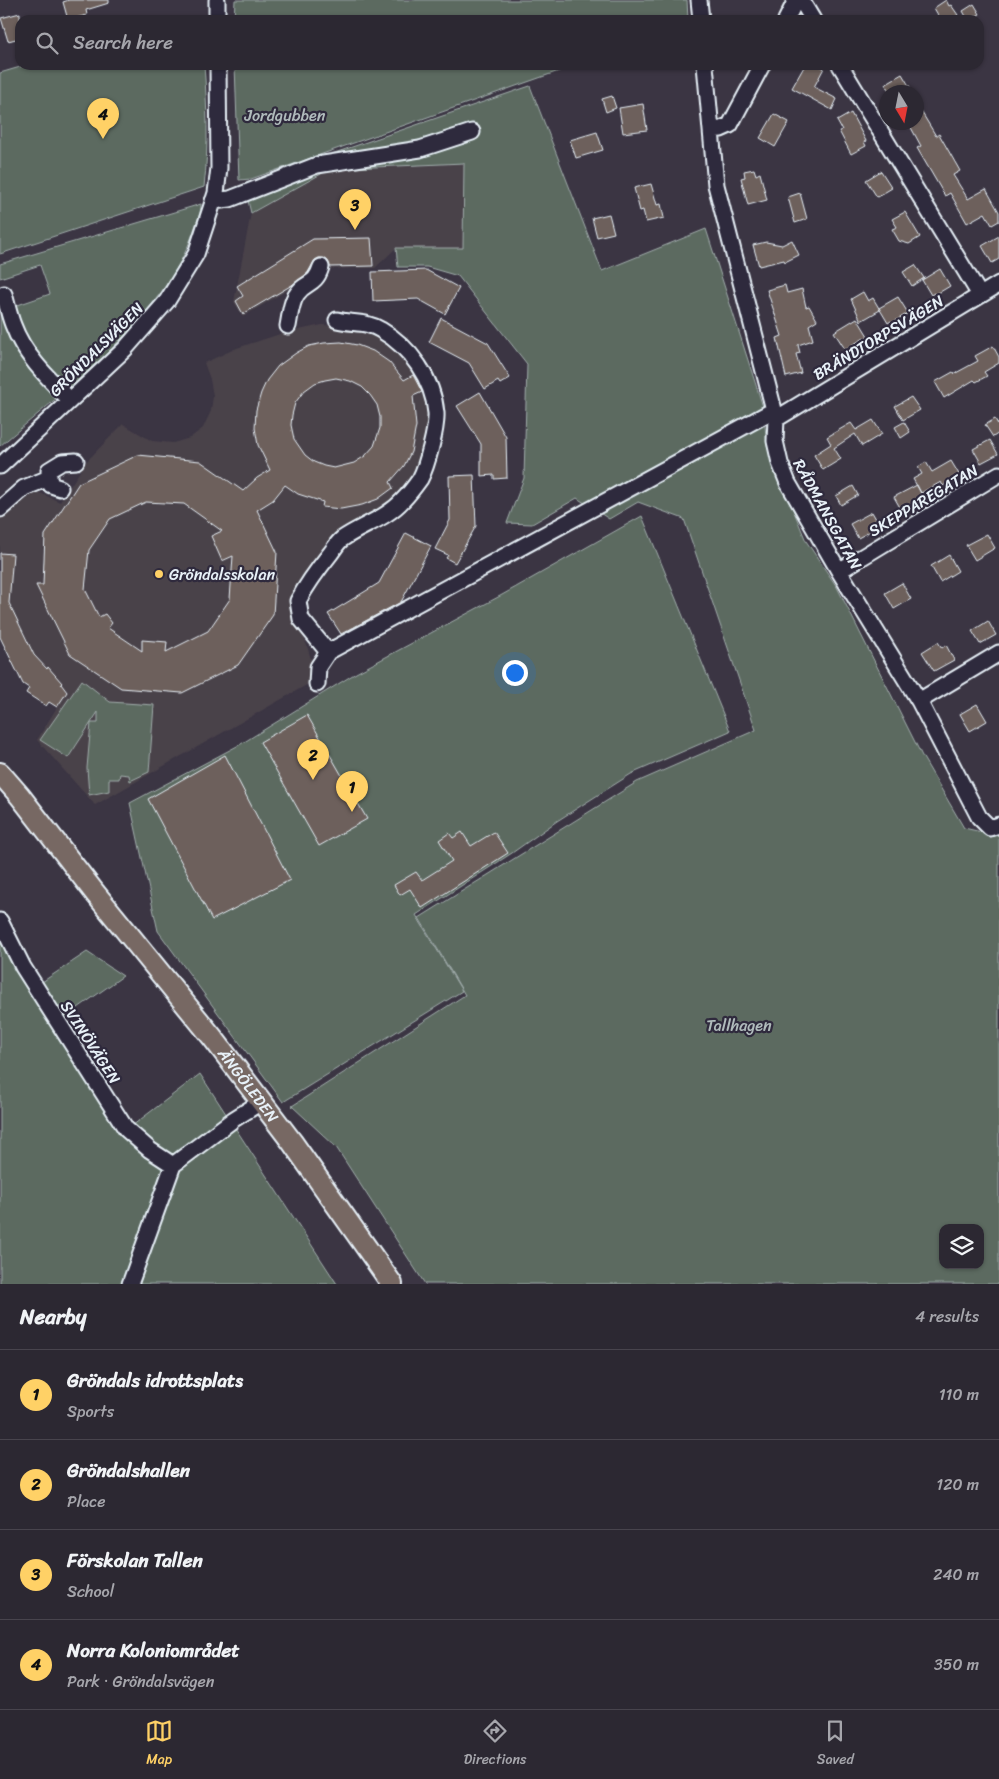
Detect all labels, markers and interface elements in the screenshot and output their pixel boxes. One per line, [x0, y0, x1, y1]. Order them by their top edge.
search box [15, 15, 984, 70]
text: Search here [73, 26, 173, 59]
icon: search [33, 29, 61, 57]
north arrow [879, 85, 924, 130]
pin: 4 [87, 98, 119, 139]
park label: Jordgubben [243, 101, 326, 130]
pin: 3 [339, 189, 371, 230]
street label: BRÄNDTORPSVÄGEN [807, 286, 950, 388]
street label: GRÖNDALSVÄGEN [42, 295, 151, 404]
street label: RÅDMANSGATAN [785, 453, 871, 576]
street label: SKEPPAREGATAN [863, 456, 985, 545]
place label: Gröndalsskolan [169, 560, 275, 589]
marker: Gröndalsskolan [153, 568, 165, 580]
your location [502, 660, 528, 686]
pin: 2 [297, 739, 329, 780]
pin: 1 [336, 771, 368, 812]
street label: SVINÖVÄGEN [52, 994, 129, 1090]
park label: Tallhagen [706, 1011, 772, 1040]
street label: ÄNGÖLEDEN [210, 1041, 287, 1130]
map controls [939, 1224, 984, 1269]
button: layers [939, 1224, 984, 1269]
text: Nearby [20, 1298, 86, 1336]
text: 4 results [915, 1302, 979, 1331]
text: Gröndals idrottsplats [67, 1364, 243, 1397]
text: 1 [33, 1380, 39, 1409]
text: 110 m [939, 1380, 979, 1409]
text: Sports [67, 1397, 114, 1426]
text: Gröndalshallen [67, 1454, 190, 1487]
text: 2 [31, 1470, 41, 1499]
text: 120 m [936, 1470, 979, 1499]
text: Place [67, 1487, 106, 1516]
text: Förskolan Tallen [67, 1544, 203, 1577]
text: 3 [32, 1560, 40, 1589]
text: 240 m [933, 1560, 979, 1589]
text: School [67, 1577, 114, 1606]
text: Norra Koloniområdet [67, 1634, 240, 1667]
text: 4 [31, 1650, 41, 1679]
text: 350 m [934, 1650, 979, 1679]
text: Park · Gröndalsvägen [67, 1667, 214, 1696]
tab: Map [145, 1717, 173, 1772]
tab: Directions [464, 1717, 526, 1772]
tab: Saved [817, 1717, 854, 1772]

